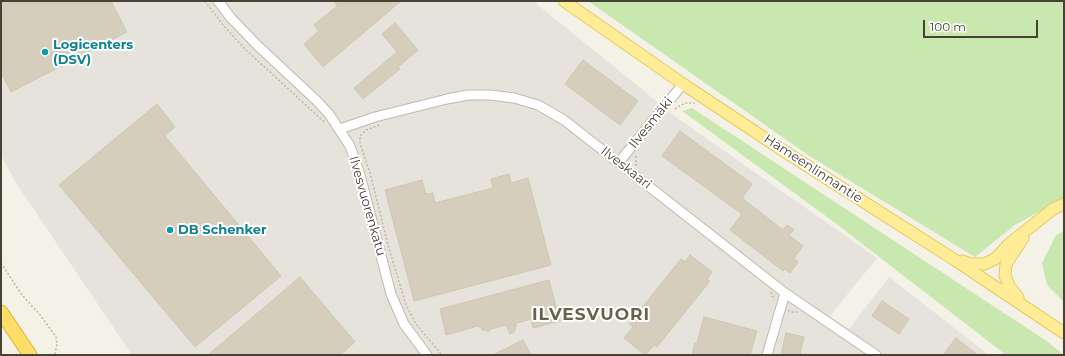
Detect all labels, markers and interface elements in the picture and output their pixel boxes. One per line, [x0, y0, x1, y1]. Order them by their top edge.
scale bar [925, 12, 1040, 38]
text: 100 m [930, 19, 966, 34]
place label: Logicenters (DSV) [53, 37, 133, 68]
marker: Logicenters (DSV) [40, 47, 50, 57]
street label: Ilvesmäki [626, 94, 676, 152]
street label: Hämeenlinnantie [761, 131, 865, 207]
street label: Ilveskaari [598, 143, 654, 193]
street label: Ilvesvuorenkatu [345, 154, 389, 258]
place label: DB Schenker [178, 222, 267, 238]
marker: DB Schenker [165, 225, 175, 235]
district label: ILVESVUORI [532, 305, 650, 325]

